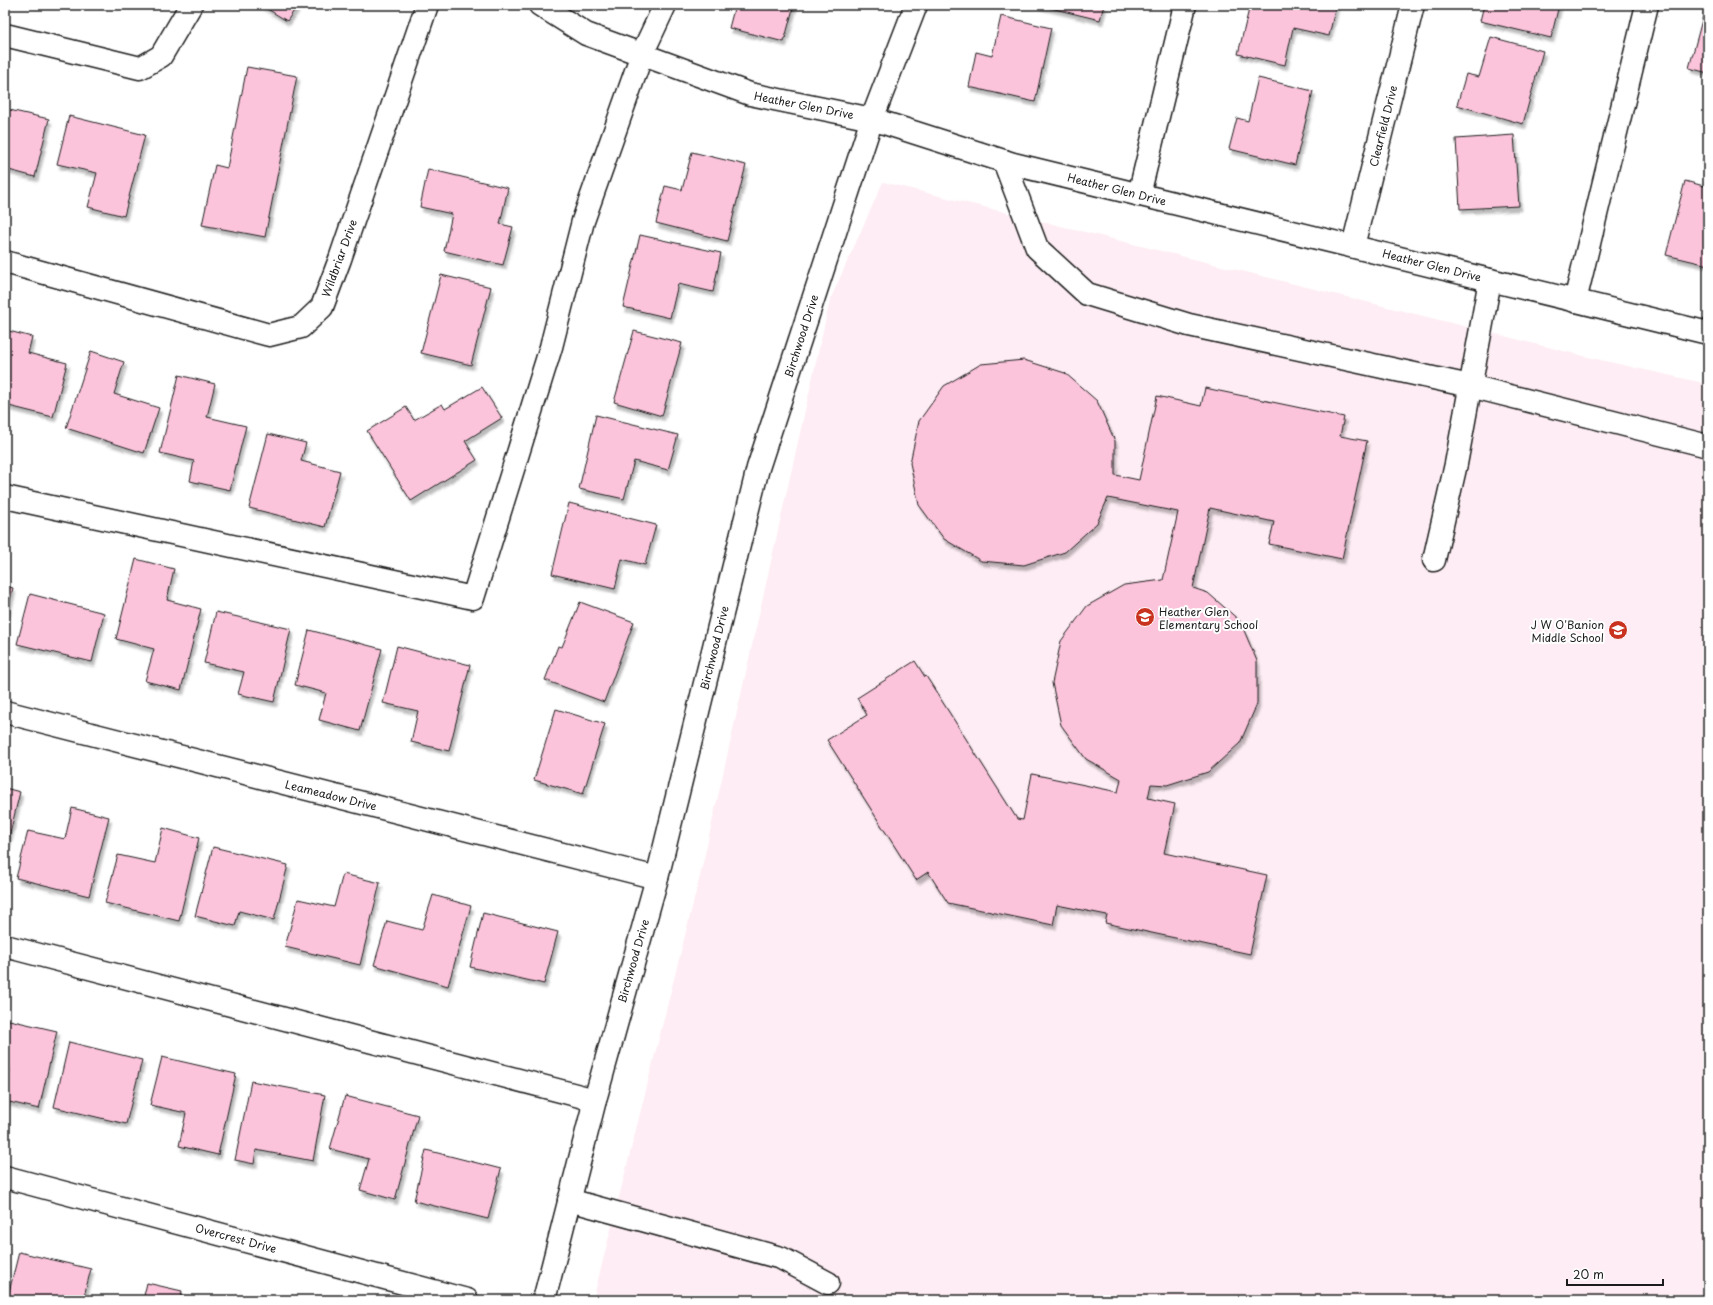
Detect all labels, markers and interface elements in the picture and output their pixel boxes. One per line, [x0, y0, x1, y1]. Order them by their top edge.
street label: Clearfield Drive [1365, 83, 1401, 169]
street label: Heather Glen Drive [753, 87, 855, 123]
street label: Heather Glen Drive [1066, 168, 1168, 210]
street label: Wildbriar Drive [317, 217, 361, 299]
street label: Heather Glen Drive [1381, 244, 1483, 286]
street label: Birchwood Drive [780, 292, 822, 380]
place label: Heather Glen Elementary School [1159, 603, 1258, 633]
street label: Birchwood Drive [695, 604, 733, 692]
school or university icon: Heather Glen Elementary School [1134, 606, 1156, 628]
place label: J W O'Banion Middle School [1531, 616, 1604, 646]
school or university icon: J W O'Banion Middle School [1607, 619, 1629, 641]
street label: Leameadow Drive [283, 775, 379, 815]
street label: Birchwood Drive [613, 917, 653, 1005]
street label: Overcrest Drive [194, 1219, 279, 1257]
scale bar [1567, 1261, 1663, 1287]
text: 20 m [1573, 1265, 1604, 1283]

